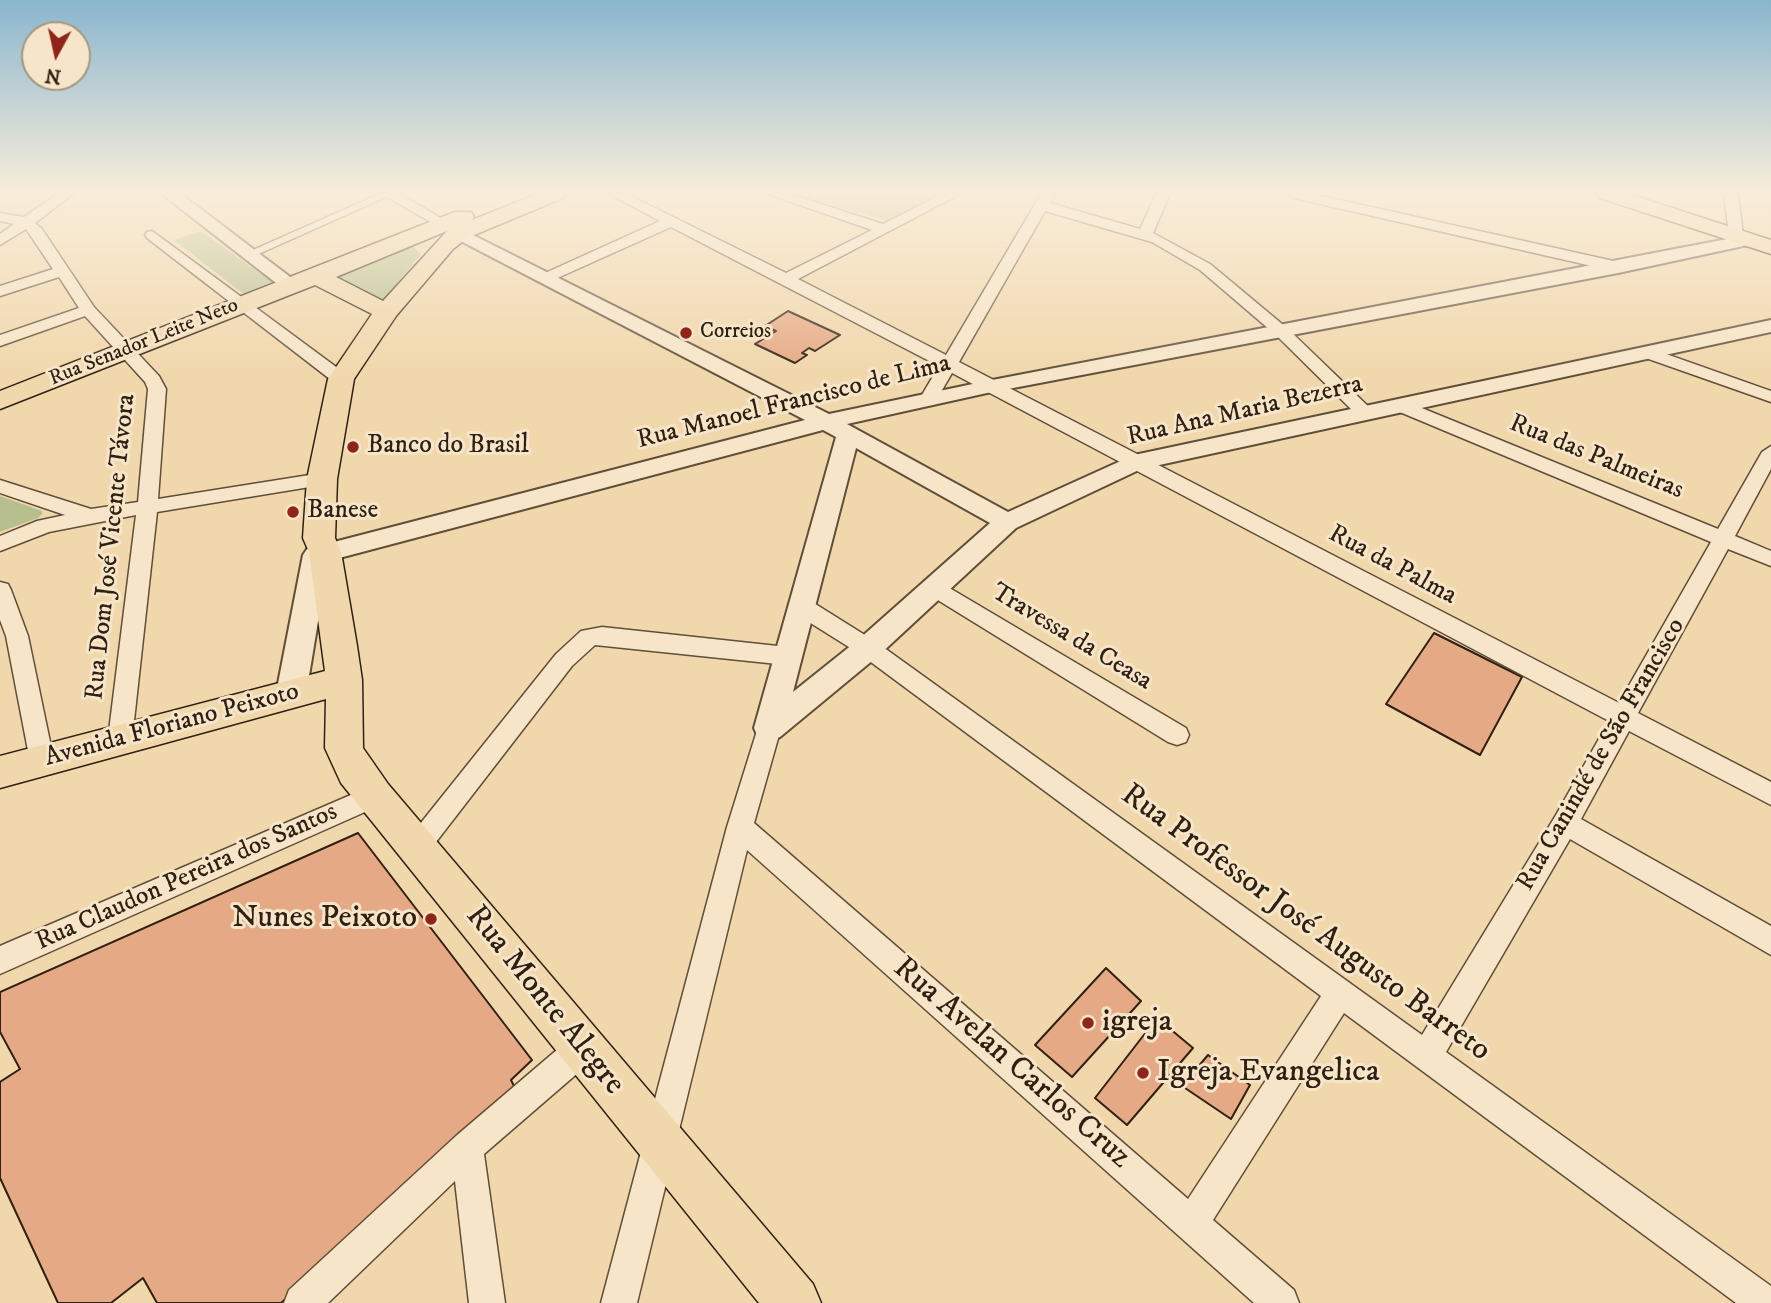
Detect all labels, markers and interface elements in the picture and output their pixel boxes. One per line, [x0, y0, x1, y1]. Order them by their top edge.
north arrow [21, 21, 91, 91]
text: N [44, 63, 63, 88]
street label: Rua Senador Leite Neto [46, 294, 242, 392]
place label: Correios [700, 320, 771, 346]
marker: Correios [678, 325, 694, 341]
street label: Rua Manoel Francisco de Lima [634, 349, 954, 457]
street label: Rua Ana Maria Bezerra [1124, 370, 1366, 454]
street label: Rua Dom José Vicente Távora [80, 392, 144, 702]
street label: Rua das Palmeiras [1504, 409, 1688, 507]
place label: Banco do Brasil [367, 431, 529, 463]
marker: Banco do Brasil [345, 439, 361, 455]
place label: Banese [307, 496, 378, 528]
marker: Banese [285, 504, 301, 520]
street label: Rua da Palma [1323, 519, 1461, 613]
street label: Travessa da Ceasa [985, 578, 1157, 698]
street label: Rua Canindé de São Francisco [1511, 613, 1693, 897]
street label: Avenida Floriano Peixoto [41, 677, 303, 775]
street label: Rua Professor José Augusto Barreto [1113, 777, 1497, 1071]
street label: Rua Claudon Pereira dos Santos [32, 797, 342, 959]
street label: Rua Monte Alegre [456, 899, 632, 1103]
place label: Nunes Peixoto [232, 900, 417, 938]
marker: Nunes Peixoto [423, 911, 439, 927]
street label: Rua Avelan Carlos Cruz [884, 950, 1138, 1178]
place label: igreja [1102, 1004, 1172, 1042]
marker: igreja [1080, 1015, 1096, 1031]
place label: Igreja Evangelica [1157, 1054, 1380, 1092]
marker: Igreja Evangelica [1135, 1065, 1151, 1081]

